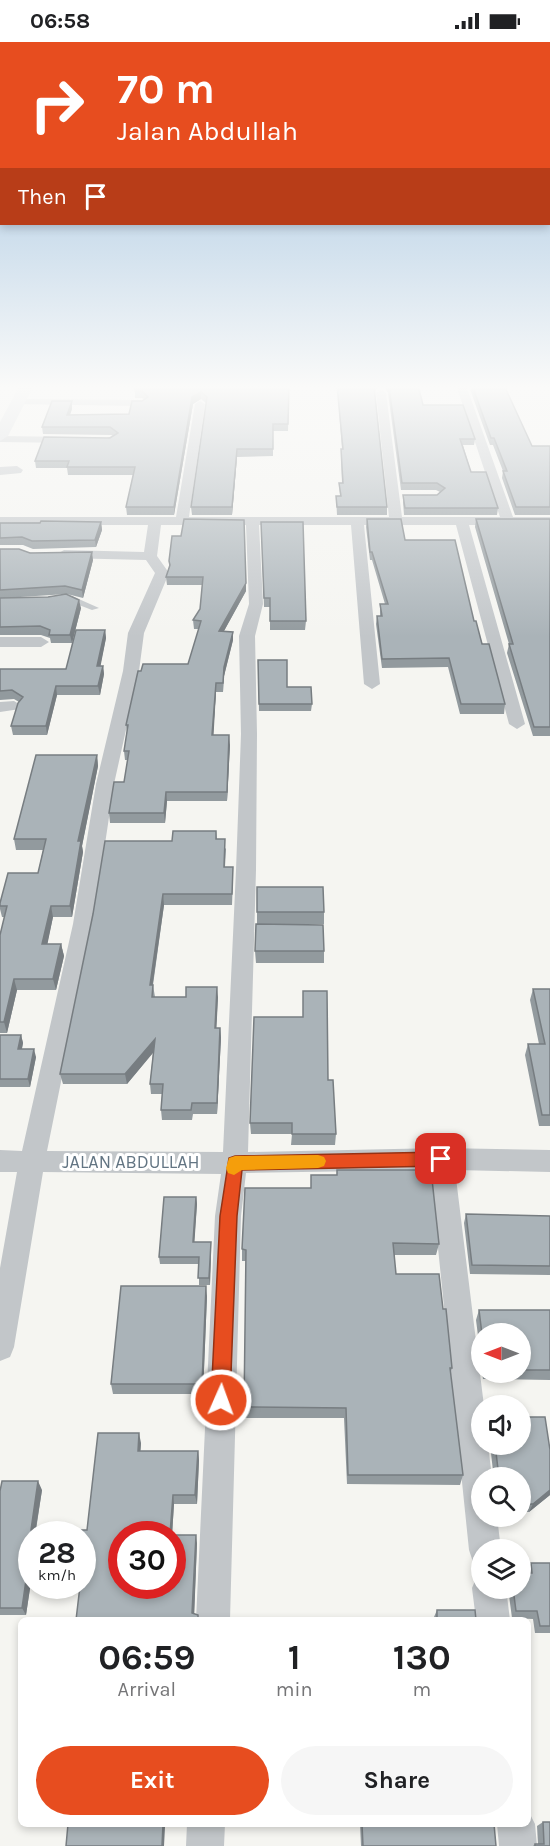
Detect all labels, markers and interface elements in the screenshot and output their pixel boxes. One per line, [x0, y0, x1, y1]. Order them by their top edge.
text: 06:58 [30, 8, 90, 34]
text: 70 m [117, 64, 215, 114]
icon: right [18, 66, 96, 144]
text: Jalan Abdullah [117, 115, 298, 147]
icon: arrive [79, 180, 112, 213]
text: Then [18, 184, 67, 210]
pin [415, 1133, 466, 1184]
icon: arrive [424, 1142, 457, 1175]
street label: JALAN ABDULLAH [62, 1151, 200, 1173]
north arrow [471, 1323, 531, 1383]
map controls [471, 1323, 531, 1599]
position arrow [189, 1368, 253, 1432]
button: sound [471, 1395, 531, 1455]
button: search [471, 1467, 531, 1527]
speed limit sign: 30 [108, 1521, 186, 1599]
text: 28 [38, 1535, 76, 1571]
button: layers [471, 1539, 531, 1599]
text: km/h [38, 1566, 76, 1584]
text: 06:59 [98, 1636, 196, 1678]
text: 1 [288, 1636, 301, 1678]
text: 130 [393, 1636, 451, 1678]
text: Arrival [118, 1678, 176, 1701]
text: min [276, 1678, 313, 1701]
text: m [412, 1678, 431, 1701]
button: Exit [36, 1746, 269, 1815]
button: Share [281, 1746, 513, 1815]

